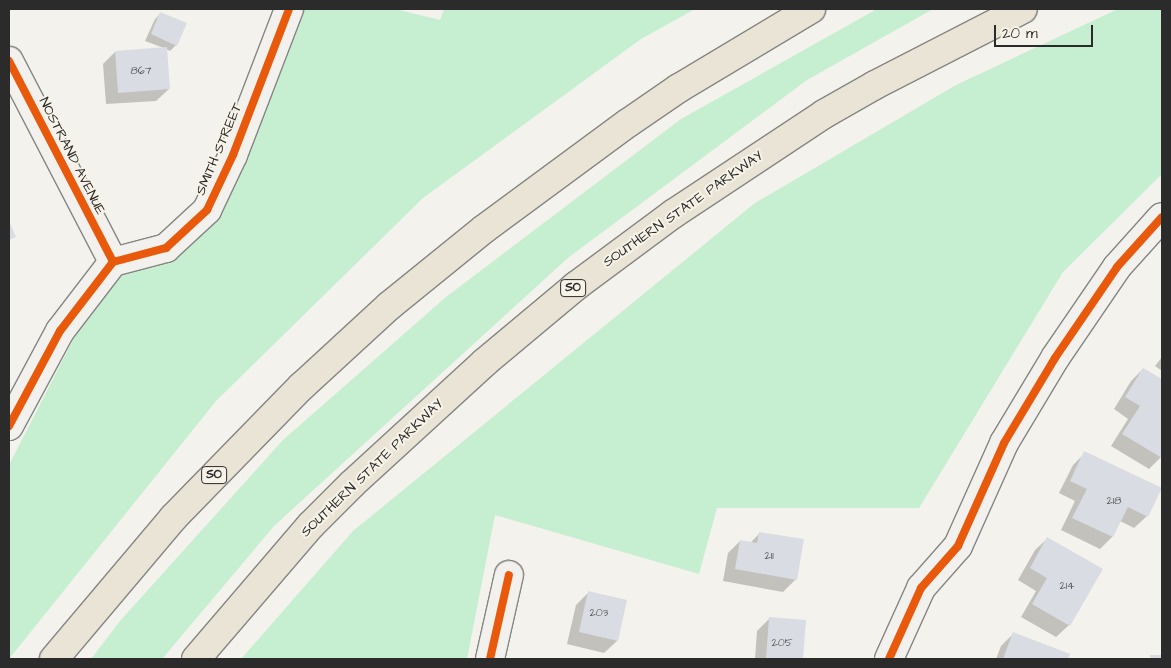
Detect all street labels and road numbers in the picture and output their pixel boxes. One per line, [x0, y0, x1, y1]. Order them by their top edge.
street label: NOSTRAND AVENUE [35, 95, 109, 217]
street label: SMITH STREET [192, 100, 246, 198]
street label: SOUTHERN STATE PARKWAY [600, 147, 766, 271]
road number: SO [559, 278, 587, 298]
street label: SOUTHERN STATE PARKWAY [297, 395, 447, 541]
road number: SO [200, 466, 228, 484]

